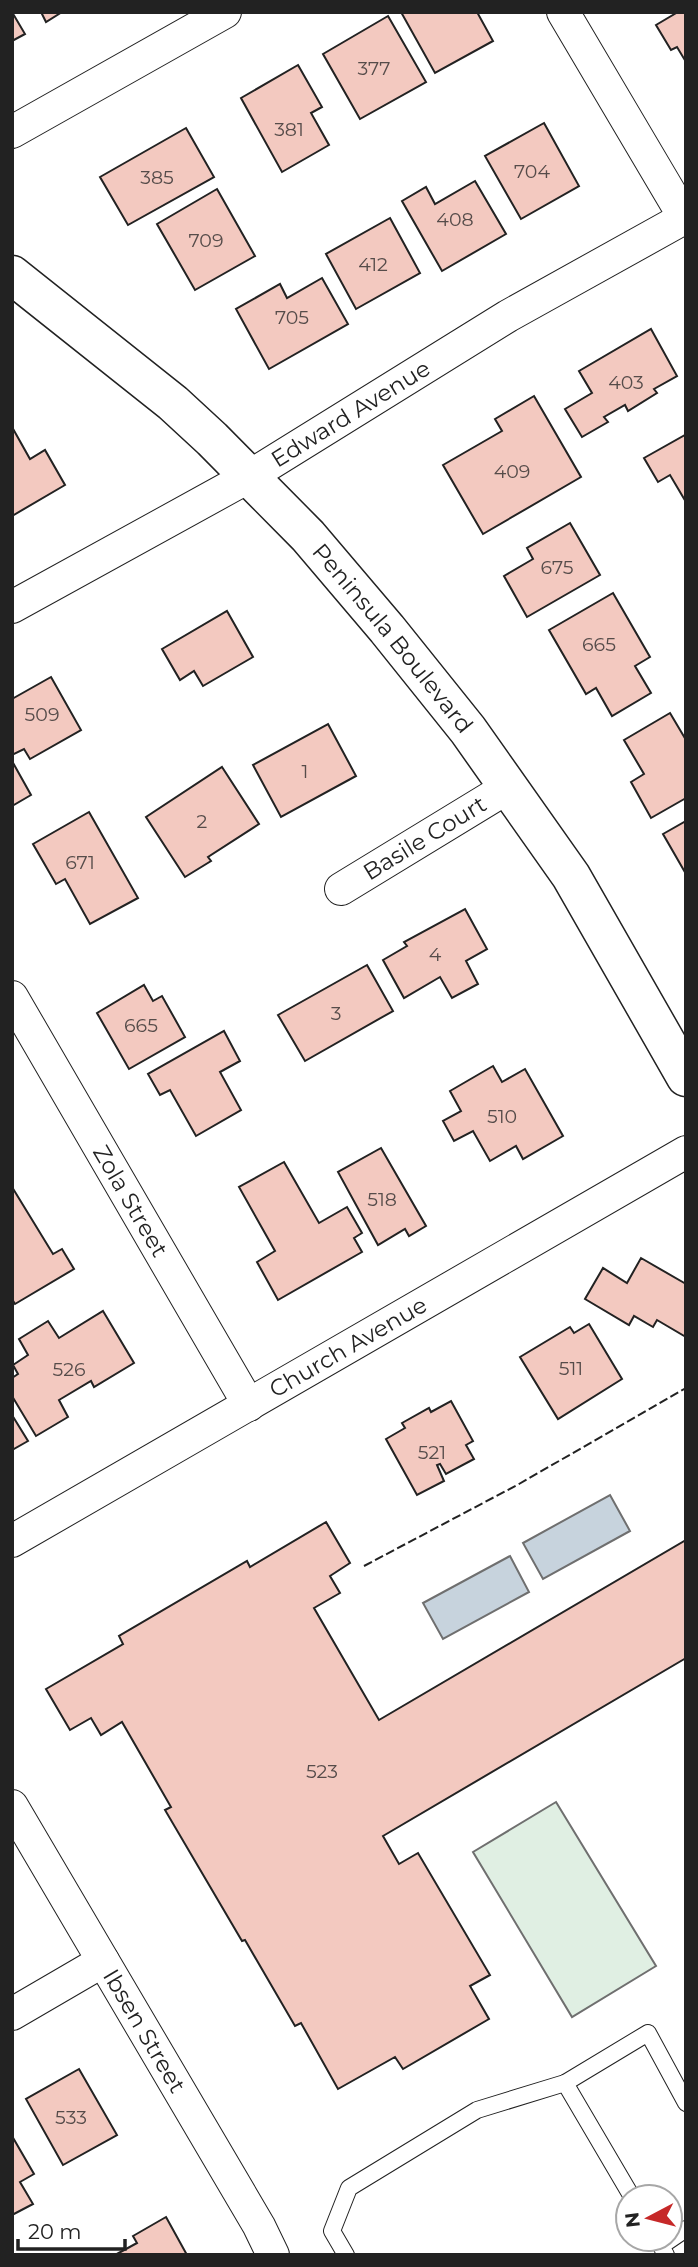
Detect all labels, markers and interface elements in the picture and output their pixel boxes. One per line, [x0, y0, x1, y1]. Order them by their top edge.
house number: 377 [358, 57, 390, 80]
house number: 381 [274, 118, 304, 141]
house number: 704 [514, 160, 550, 183]
house number: 385 [140, 166, 174, 189]
house number: 408 [436, 208, 474, 231]
house number: 709 [189, 229, 223, 252]
house number: 412 [358, 253, 388, 276]
house number: 705 [275, 306, 309, 329]
street label: Edward Avenue [266, 354, 435, 473]
house number: 403 [608, 371, 644, 394]
house number: 409 [494, 460, 530, 483]
street label: Peninsula Boulevard [307, 538, 479, 739]
house number: 675 [540, 556, 574, 579]
house number: 665 [582, 633, 616, 656]
house number: 509 [25, 703, 59, 726]
house number: 1 [302, 760, 308, 783]
street label: Basile Court [358, 790, 491, 886]
house number: 2 [197, 810, 208, 833]
house number: 671 [65, 851, 95, 874]
house number: 4 [429, 943, 442, 966]
house number: 3 [331, 1002, 341, 1025]
house number: 665 [124, 1014, 158, 1037]
house number: 510 [487, 1105, 517, 1128]
street label: Zola Street [87, 1140, 174, 1262]
house number: 518 [367, 1188, 397, 1211]
street label: Church Avenue [264, 1291, 432, 1404]
house number: 511 [559, 1357, 583, 1380]
house number: 526 [53, 1358, 85, 1381]
house number: 521 [418, 1441, 446, 1464]
house number: 523 [306, 1760, 338, 1783]
street label: Ibsen Street [97, 1964, 192, 2098]
house number: 533 [55, 2106, 87, 2129]
north arrow [614, 2183, 684, 2253]
scale bar [18, 2208, 124, 2252]
text: N [620, 2211, 645, 2229]
text: 20 m [28, 2219, 82, 2244]

